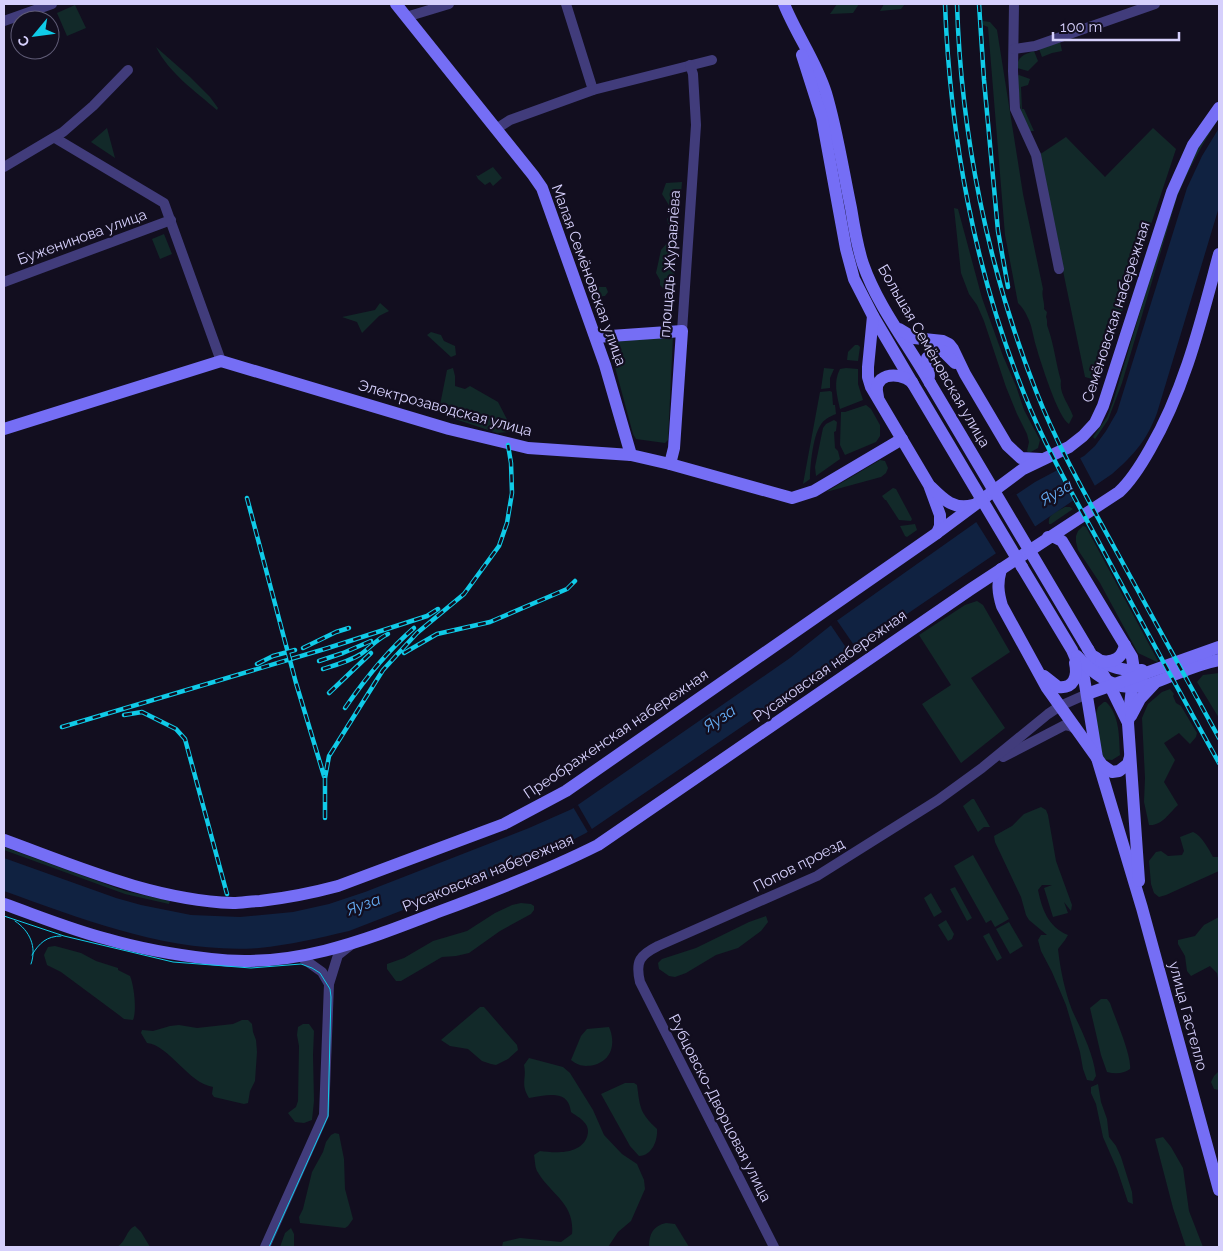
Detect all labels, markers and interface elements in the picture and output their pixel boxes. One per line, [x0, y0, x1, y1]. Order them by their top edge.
north arrow [10, 10, 60, 60]
scale bar [1053, 10, 1179, 42]
text: 100 m [1060, 18, 1102, 36]
text: С [14, 33, 33, 49]
street label: Малая Семёновская улица [548, 182, 630, 368]
street label: площадь Журавлёва [656, 190, 684, 338]
street label: Буженинова улица [15, 205, 149, 269]
street label: Семёновская набережная [1078, 219, 1154, 405]
street label: Большая Семёновская улица [874, 261, 994, 451]
street label: Электрозаводская улица [356, 376, 534, 440]
water label: Яуза [1036, 475, 1077, 510]
street label: Русаковская набережная [750, 606, 910, 726]
street label: Преображенская набережная [520, 665, 712, 803]
water label: Яуза [699, 700, 740, 736]
street label: Русаковская набережная [400, 830, 576, 916]
street label: Попов проезд [750, 834, 848, 896]
water label: Яуза [343, 889, 383, 919]
street label: улица Гастелло [1165, 959, 1211, 1073]
street label: Рубцовско-Дворцовая улица [665, 1011, 775, 1205]

